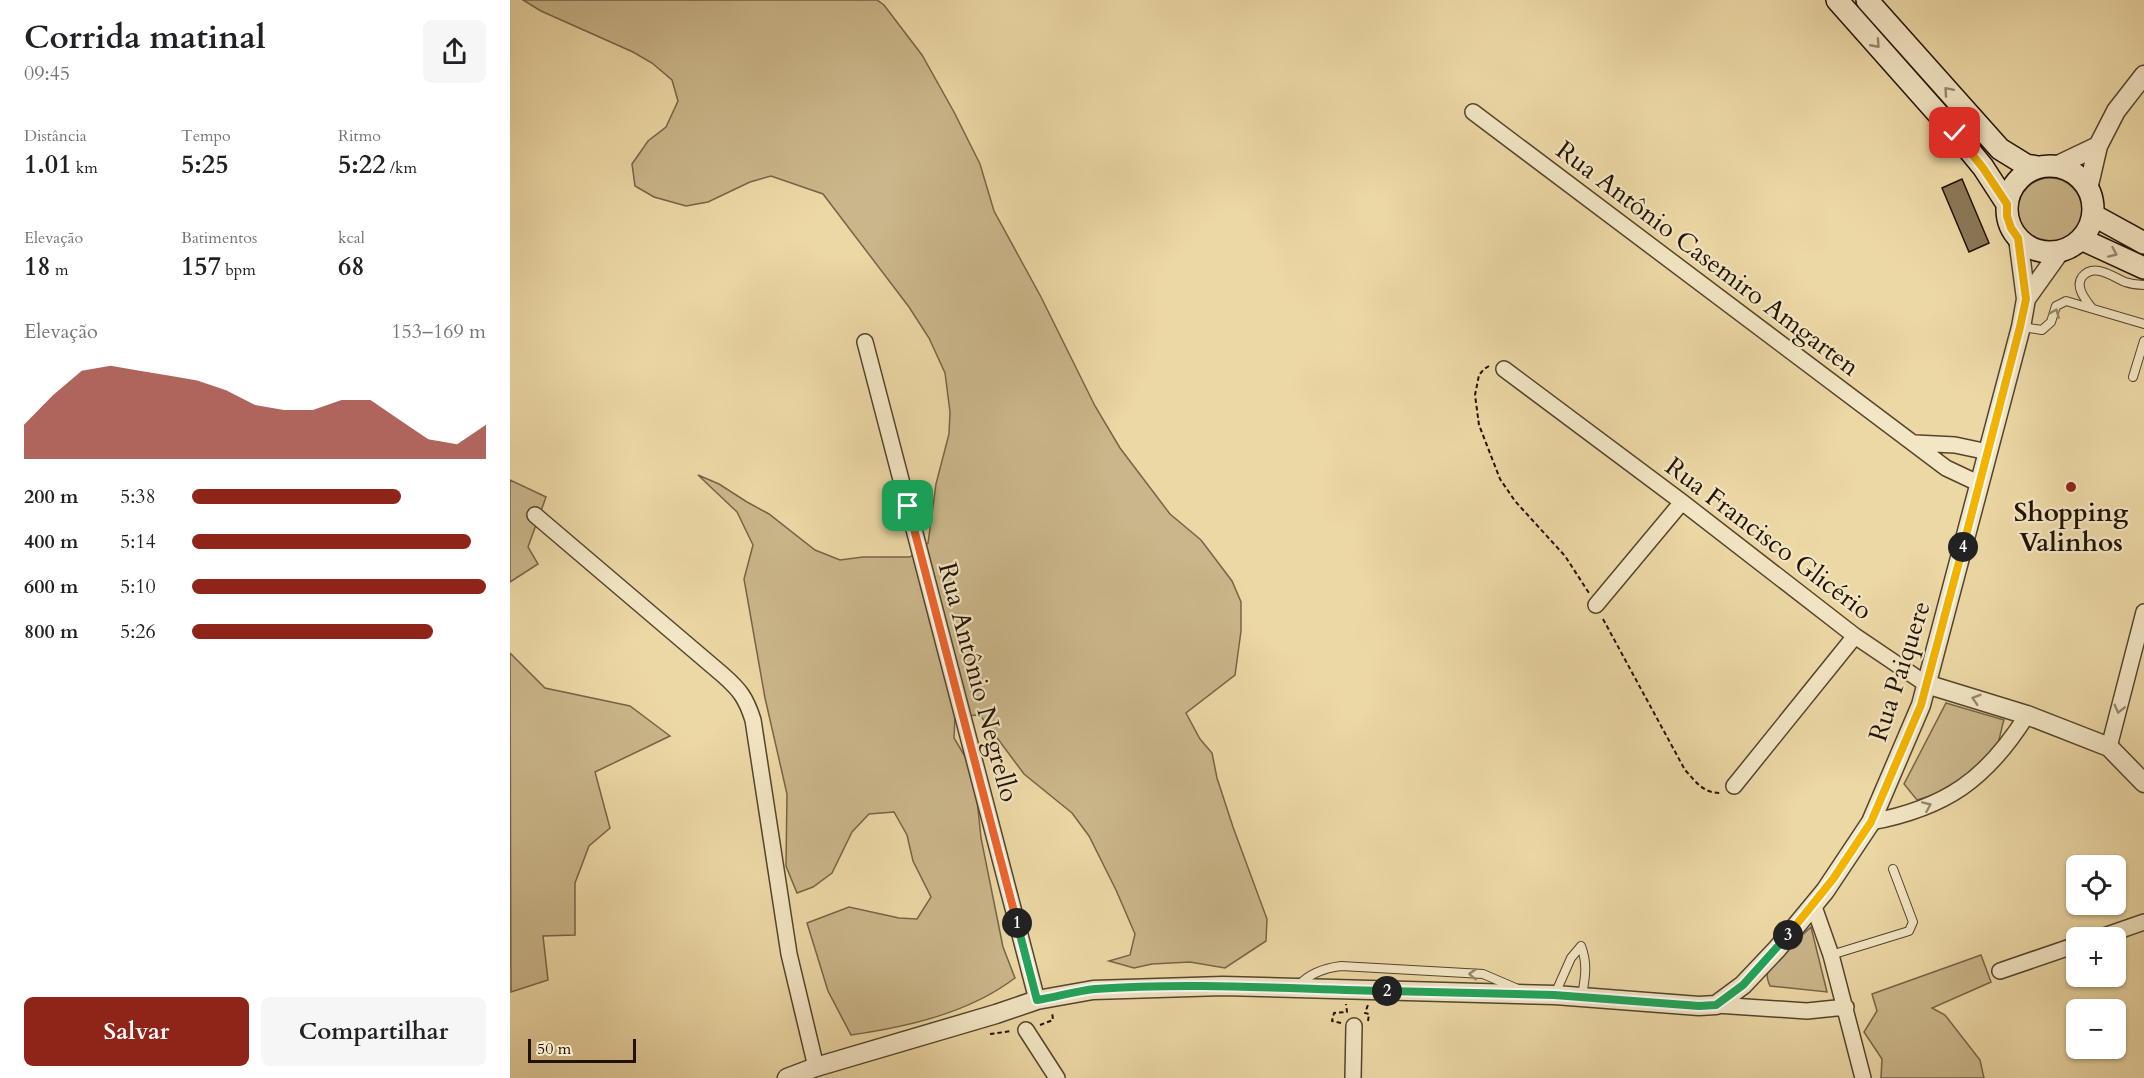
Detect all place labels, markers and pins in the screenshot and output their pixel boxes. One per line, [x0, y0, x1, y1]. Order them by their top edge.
pin [1929, 107, 1980, 158]
pin [882, 480, 933, 531]
marker: Shopping Valinhos [2064, 480, 2078, 494]
place label: Shopping Valinhos [2014, 495, 2129, 560]
pin: 4 [1948, 532, 1978, 562]
pin: 1 [1002, 908, 1032, 938]
pin: 3 [1773, 920, 1803, 950]
pin: 2 [1372, 976, 1402, 1006]

